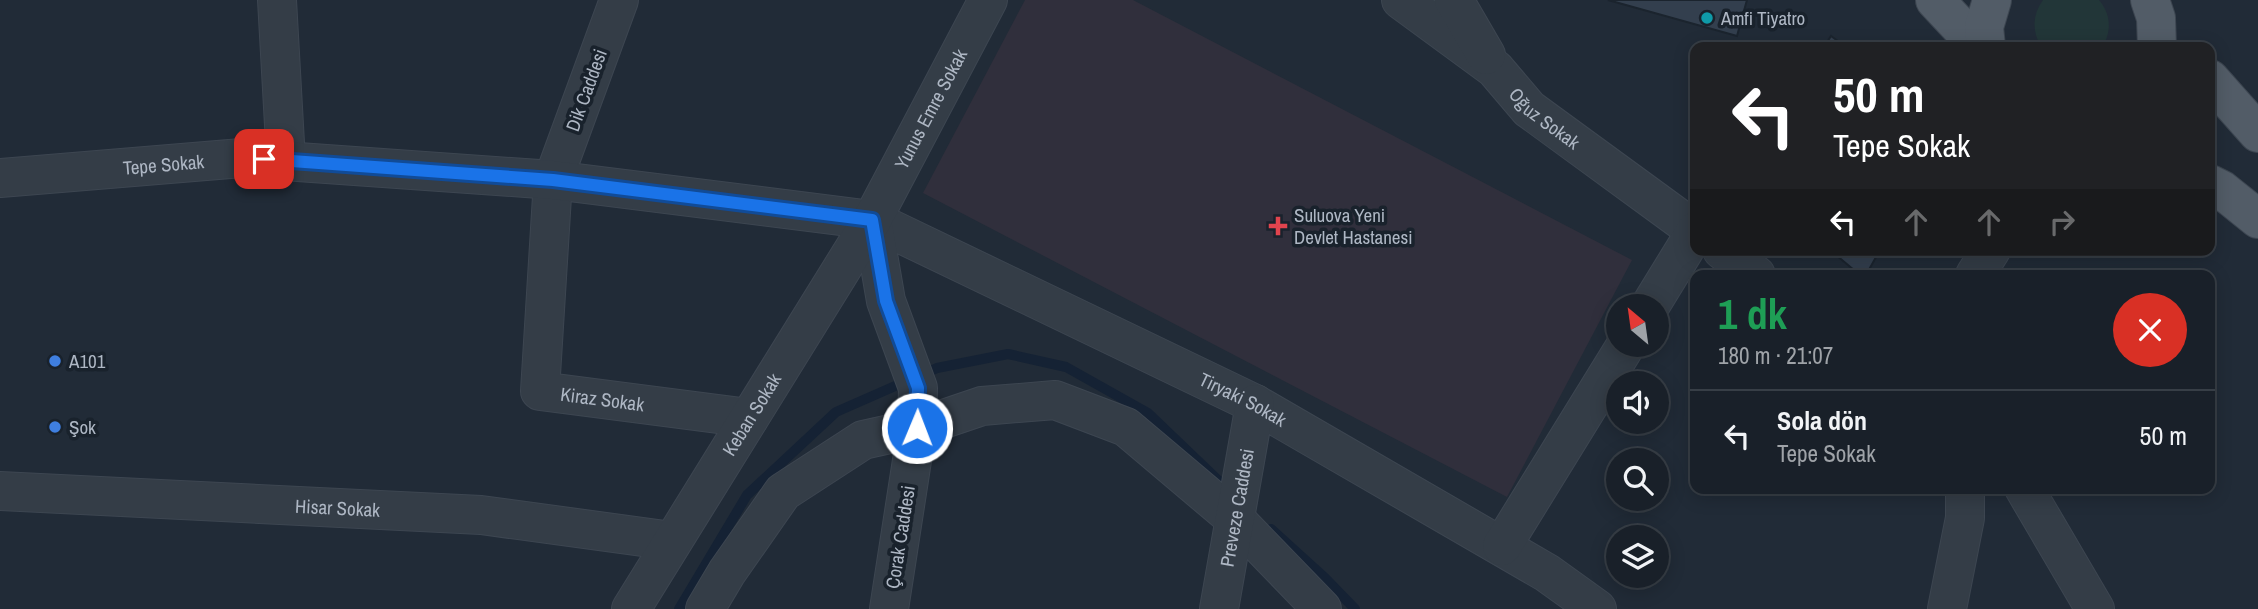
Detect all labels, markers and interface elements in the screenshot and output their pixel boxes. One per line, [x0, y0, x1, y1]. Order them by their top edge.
place label: Amfi Tiyatro [1720, 5, 1805, 31]
marker: Amfi Tiyatro [1699, 10, 1715, 26]
street label: Yunus Emre Sokak [888, 44, 973, 174]
street label: Dik Caddesi [559, 45, 613, 135]
text: 50 m [1833, 61, 1925, 127]
icon: left [1718, 70, 1809, 161]
street label: Oğuz Sokak [1503, 82, 1586, 155]
text: Tepe Sokak [1833, 124, 1970, 167]
pin [234, 129, 294, 189]
icon: arrive [245, 140, 283, 178]
street label: Tepe Sokak [122, 148, 205, 181]
place label: Suluova Yeni Devlet Hastanesi [1294, 202, 1413, 250]
icon: left [1824, 203, 1862, 241]
icon: ahead [1897, 203, 1935, 241]
icon: ahead [1970, 203, 2008, 241]
icon: right [2043, 203, 2081, 241]
marker: Suluova Yeni Devlet Hastanesi [1268, 216, 1288, 236]
text: 1 dk [1718, 286, 1787, 342]
button: close [2113, 293, 2187, 367]
north arrow [1606, 294, 1670, 357]
map controls [1606, 294, 1669, 588]
text: 180 m · 21:07 [1718, 340, 1833, 371]
place label: A101 [68, 348, 106, 374]
marker: A101 [47, 353, 63, 369]
street label: Tiryaki Sokak [1195, 366, 1292, 433]
street label: Keban Sokak [716, 368, 787, 461]
button: sound [1606, 371, 1669, 434]
street label: Kiraz Sokak [559, 381, 646, 417]
position arrow [880, 391, 954, 465]
text: Sola dön [1777, 403, 1867, 438]
place label: Şok [69, 414, 96, 440]
icon: left [1718, 417, 1756, 455]
text: 50 m [2140, 418, 2187, 453]
marker: Şok [47, 419, 63, 435]
text: Tepe Sokak [1777, 438, 1876, 469]
street label: Preveze Caddesi [1214, 446, 1260, 569]
button: search [1606, 448, 1669, 511]
street label: Çorak Caddesi [879, 484, 921, 590]
street label: Hisar Sokak [295, 493, 381, 523]
button: layers [1606, 525, 1669, 588]

